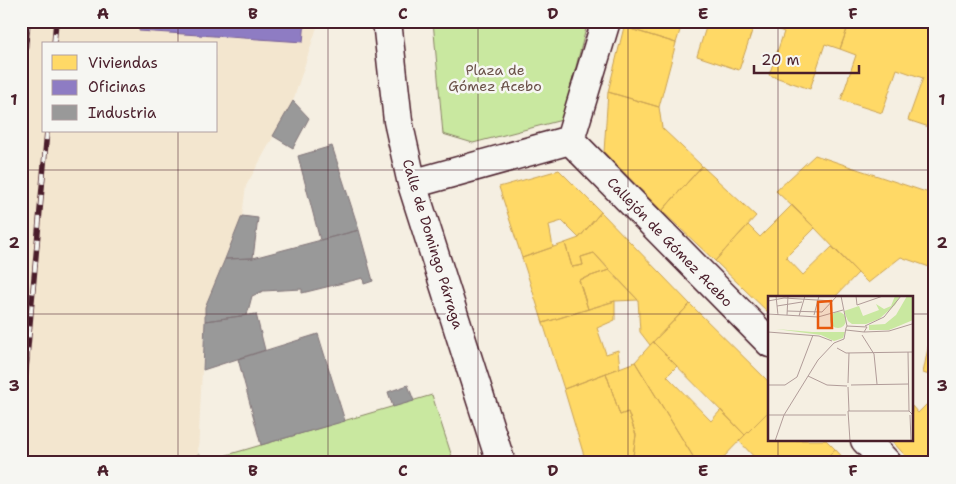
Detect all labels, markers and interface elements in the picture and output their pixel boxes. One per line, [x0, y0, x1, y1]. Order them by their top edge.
text: A [97, 3, 109, 24]
text: B [248, 3, 258, 24]
text: C [398, 3, 408, 24]
text: D [547, 3, 559, 24]
text: E [698, 3, 708, 24]
text: F [848, 3, 858, 24]
legend [42, 42, 218, 132]
scale bar [754, 42, 858, 74]
text: 20 m [761, 50, 800, 70]
text: Viviendas [88, 53, 158, 73]
park label: Plaza de Gómez Acebo [448, 61, 542, 95]
text: Oficinas [88, 77, 146, 97]
text: 1 [10, 89, 18, 110]
text: 1 [938, 89, 946, 110]
text: Industria [88, 103, 157, 123]
street label: Calle de Domingo Párraga [399, 157, 468, 331]
street label: Callejón de Gómez Acebo [603, 173, 737, 311]
text: 2 [8, 232, 20, 253]
text: 2 [936, 232, 948, 253]
inset map [768, 296, 914, 442]
text: 3 [8, 375, 20, 396]
text: 3 [936, 375, 948, 396]
text: A [97, 460, 109, 481]
text: B [248, 460, 258, 481]
text: C [398, 460, 408, 481]
text: D [547, 460, 559, 481]
text: E [698, 460, 708, 481]
text: F [848, 460, 858, 481]

